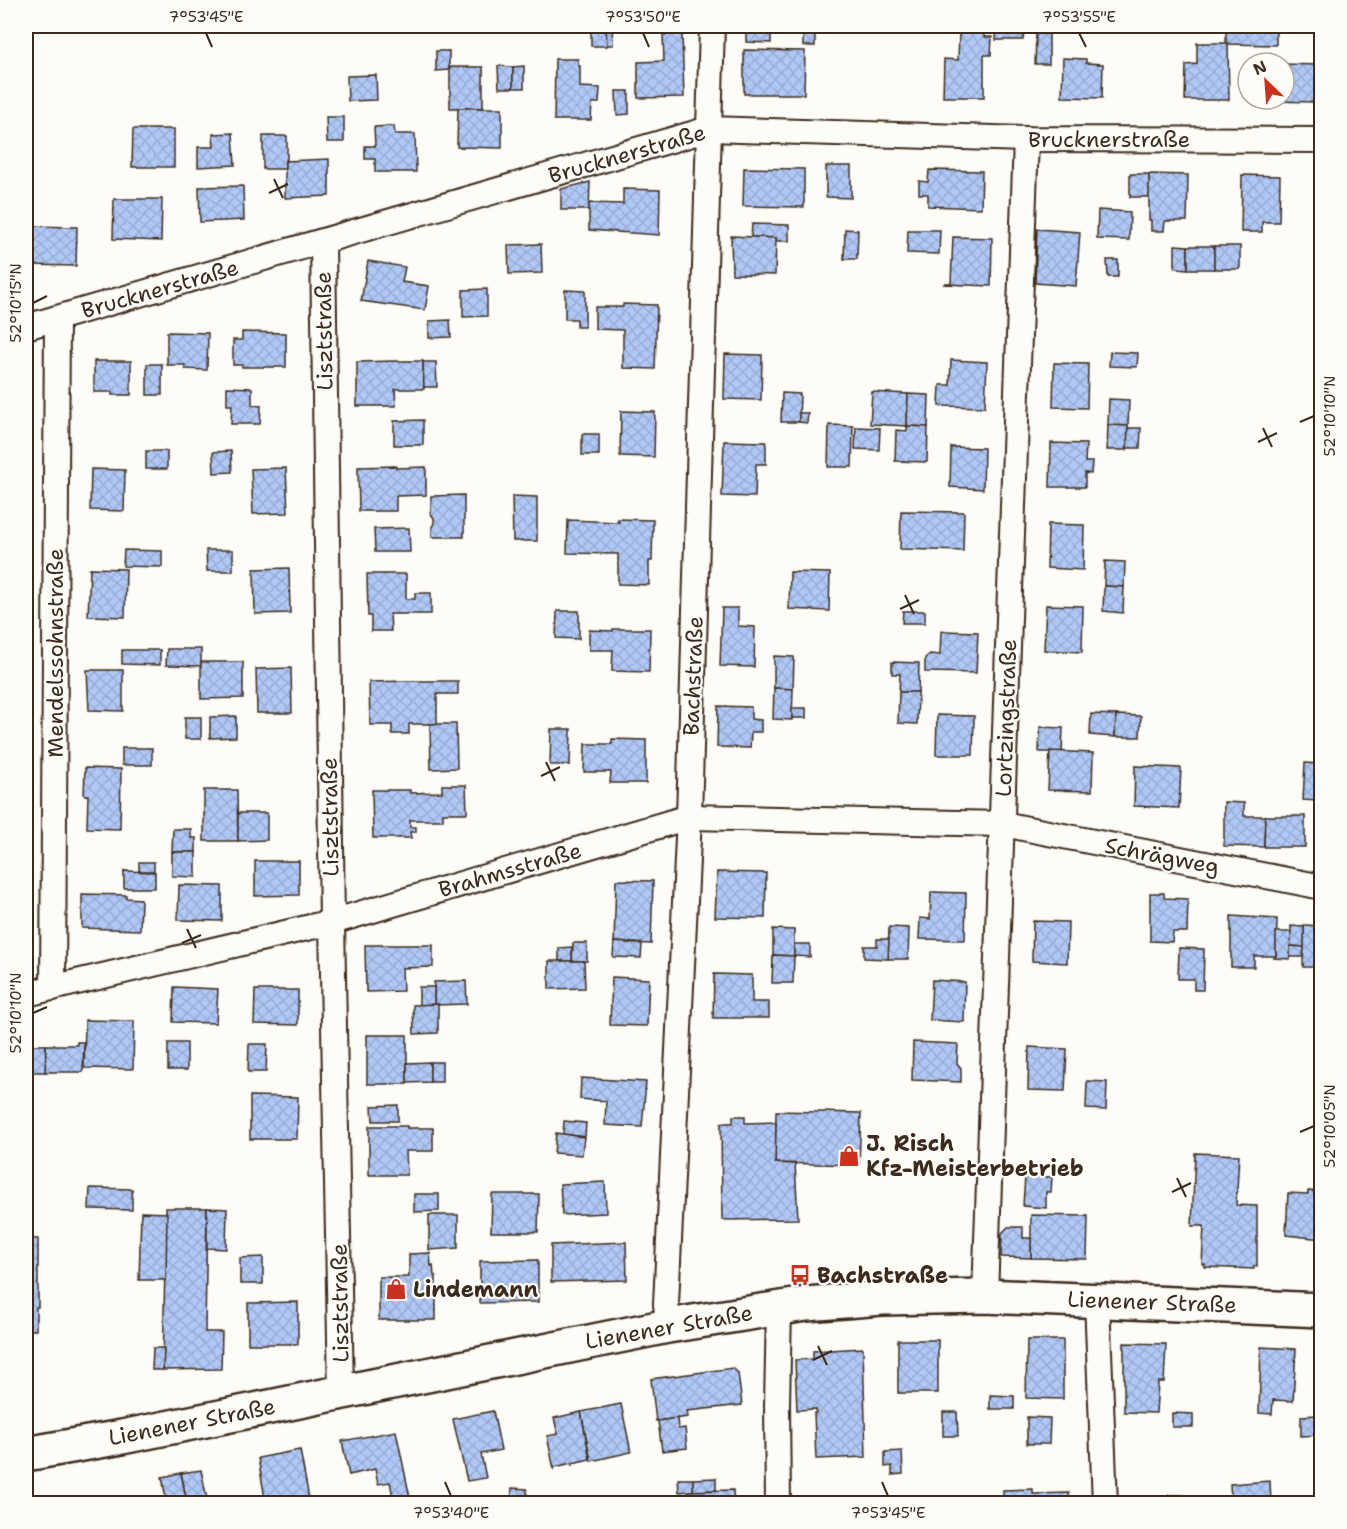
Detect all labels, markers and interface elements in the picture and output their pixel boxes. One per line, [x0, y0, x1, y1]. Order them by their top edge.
text: 7°53'45"E [169, 7, 243, 27]
text: 7°53'50"E [605, 7, 681, 27]
text: 7°53'55"E [1042, 7, 1116, 27]
north arrow [1236, 51, 1296, 111]
text: N [1250, 56, 1270, 80]
street label: Brucknerstraße [545, 118, 709, 190]
street label: Brucknerstraße [1028, 125, 1190, 154]
street label: Brucknerstraße [78, 253, 242, 325]
text: 52°10'15"N [6, 263, 26, 343]
street label: Lisztstraße [308, 271, 340, 391]
text: 52°10'10"N [1320, 376, 1340, 456]
street label: Mendelssohnstraße [41, 548, 70, 758]
street label: Bachstraße [676, 616, 710, 736]
street label: Lortzingstraße [989, 638, 1023, 798]
street label: Lisztstraße [314, 757, 346, 877]
street label: Schrägweg [1102, 831, 1222, 881]
street label: Brahmsstraße [435, 836, 585, 904]
text: 52°10'10"N [6, 973, 26, 1053]
text: 52°10'05"N [1320, 1084, 1340, 1168]
place label: J. Risch Kfz-Meisterbetrieb [866, 1129, 1084, 1183]
shop icon: J. Risch Kfz-Meisterbetrieb [837, 1144, 861, 1168]
street label: Lisztstraße [324, 1243, 356, 1363]
place label: Bachstraße [817, 1261, 948, 1290]
bus stop icon: Bachstraße [788, 1263, 812, 1287]
place label: Lindemann [413, 1275, 539, 1304]
shop icon: Lindemann [384, 1277, 408, 1301]
street label: Lienener Straße [1067, 1285, 1237, 1319]
street label: Lienener Straße [583, 1298, 755, 1356]
street label: Lienener Straße [106, 1392, 278, 1452]
text: 7°53'40"E [413, 1503, 489, 1523]
text: 7°53'45"E [851, 1503, 925, 1523]

